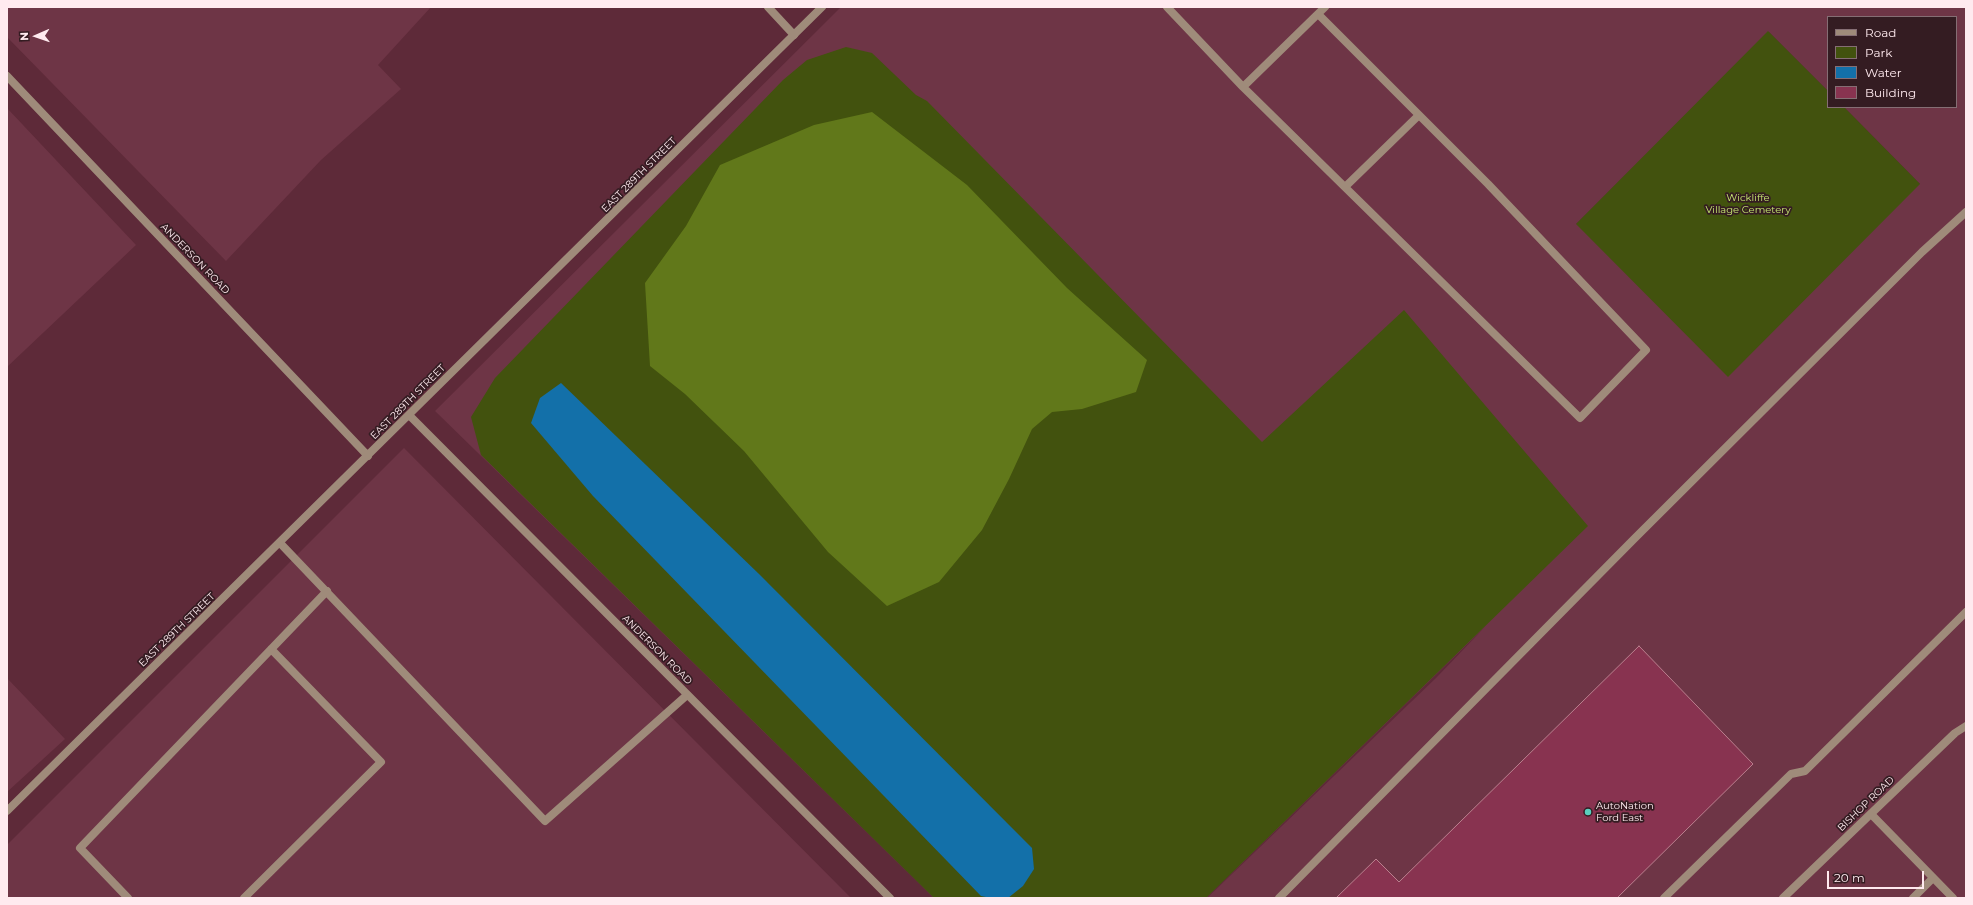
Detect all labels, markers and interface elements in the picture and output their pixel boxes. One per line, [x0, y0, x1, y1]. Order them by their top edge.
north arrow [16, 16, 56, 56]
legend [1827, 16, 1957, 108]
text: Road [1865, 25, 1896, 40]
text: N [17, 32, 31, 41]
text: Park [1865, 45, 1892, 60]
text: Water [1865, 65, 1901, 80]
text: Building [1865, 85, 1916, 100]
street label: EAST 289TH STREET [599, 135, 679, 215]
park label: Wickliffe Village Cemetery [1705, 192, 1791, 216]
street label: ANDERSON ROAD [158, 221, 232, 297]
street label: EAST 289TH STREET [368, 362, 448, 442]
street label: EAST 289TH STREET [137, 591, 217, 669]
street label: ANDERSON ROAD [620, 613, 694, 687]
street label: BISHOP ROAD [1835, 774, 1897, 834]
place label: AutoNation Ford East [1596, 800, 1654, 824]
marker: AutoNation Ford East [1583, 807, 1593, 817]
scale bar [1829, 863, 1926, 889]
text: 20 m [1834, 870, 1865, 885]

